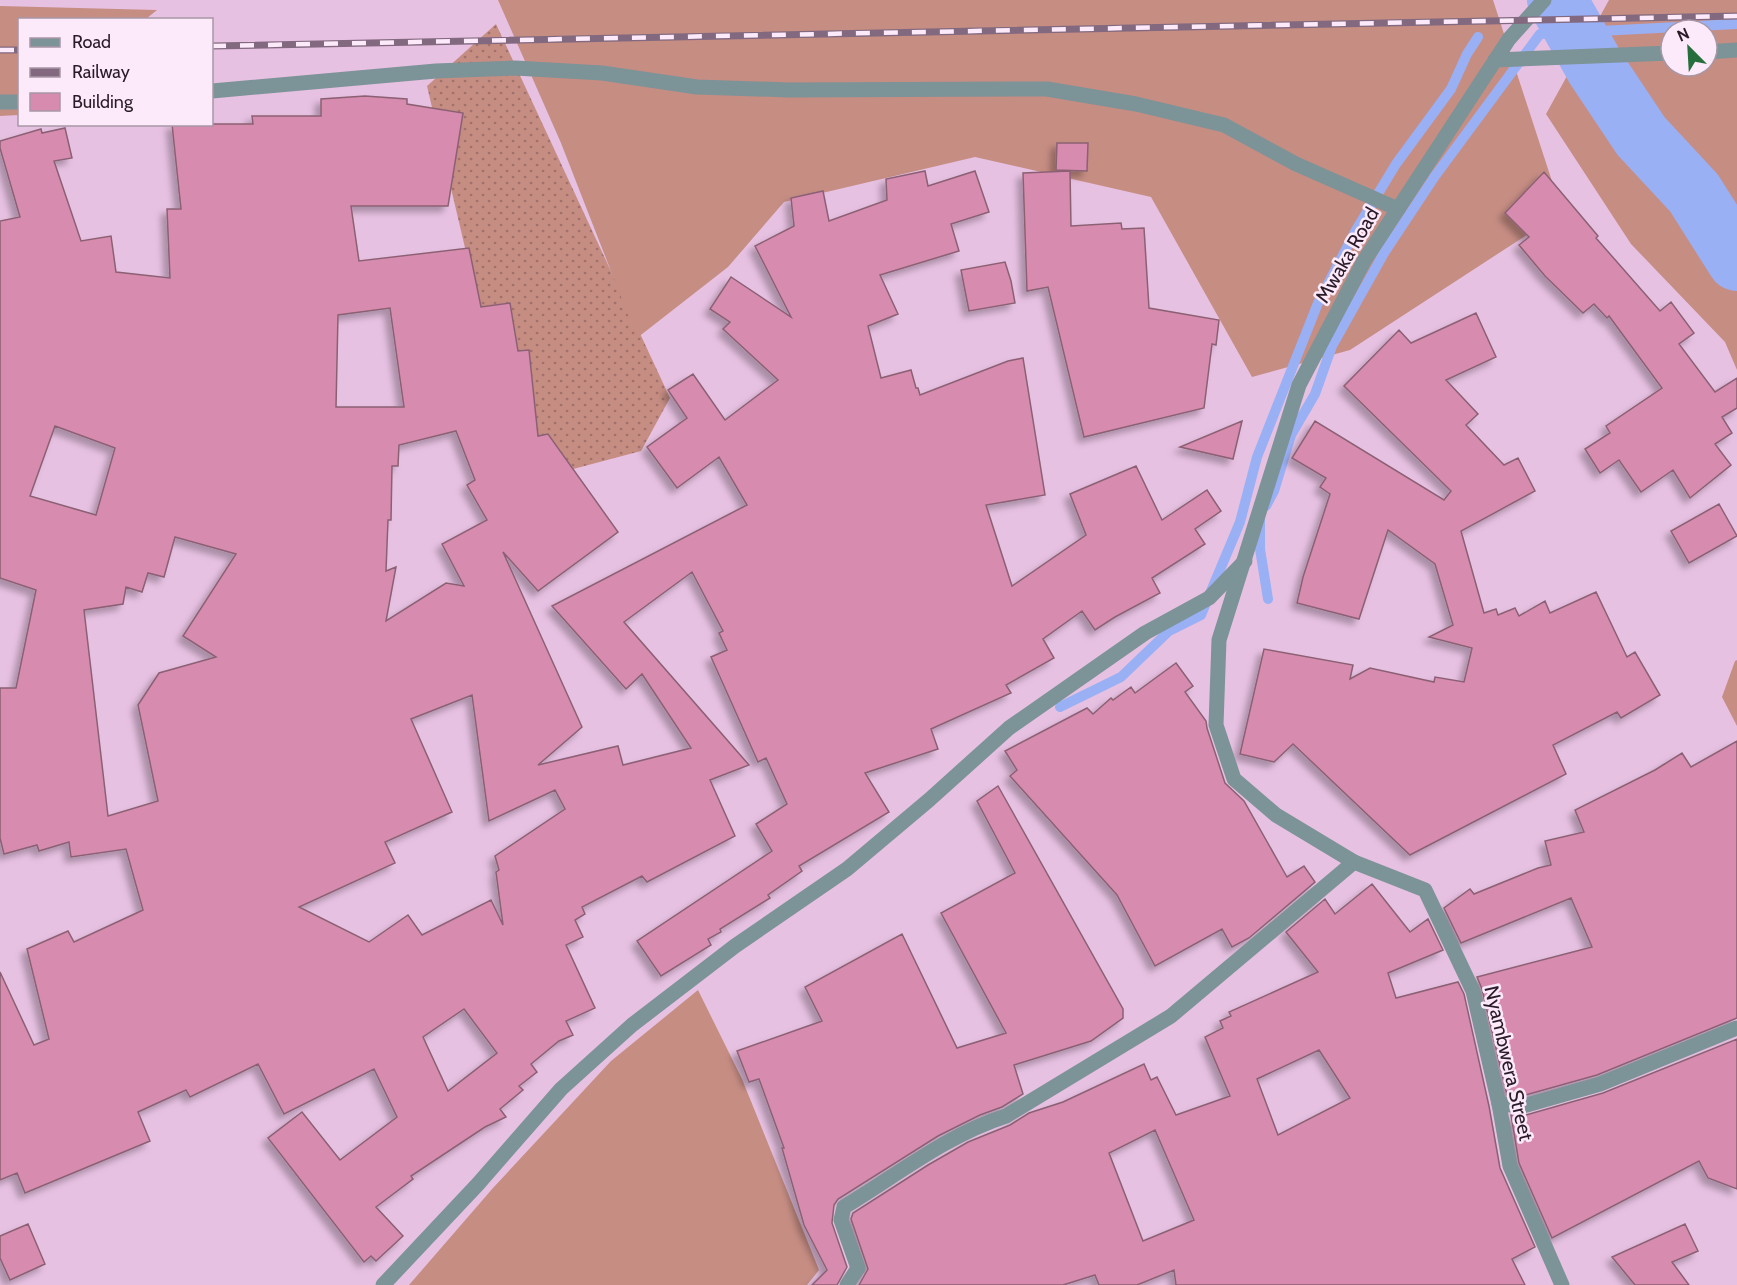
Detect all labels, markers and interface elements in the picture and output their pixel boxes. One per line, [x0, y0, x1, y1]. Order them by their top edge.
legend [18, 18, 213, 126]
north arrow [1659, 18, 1719, 78]
text: N [1674, 24, 1692, 46]
text: Road [72, 31, 111, 53]
text: Railway [72, 61, 130, 83]
text: Building [72, 91, 134, 113]
street label: Mwaka Road [1310, 203, 1384, 307]
street label: Nyambwera Street [1479, 983, 1539, 1143]

